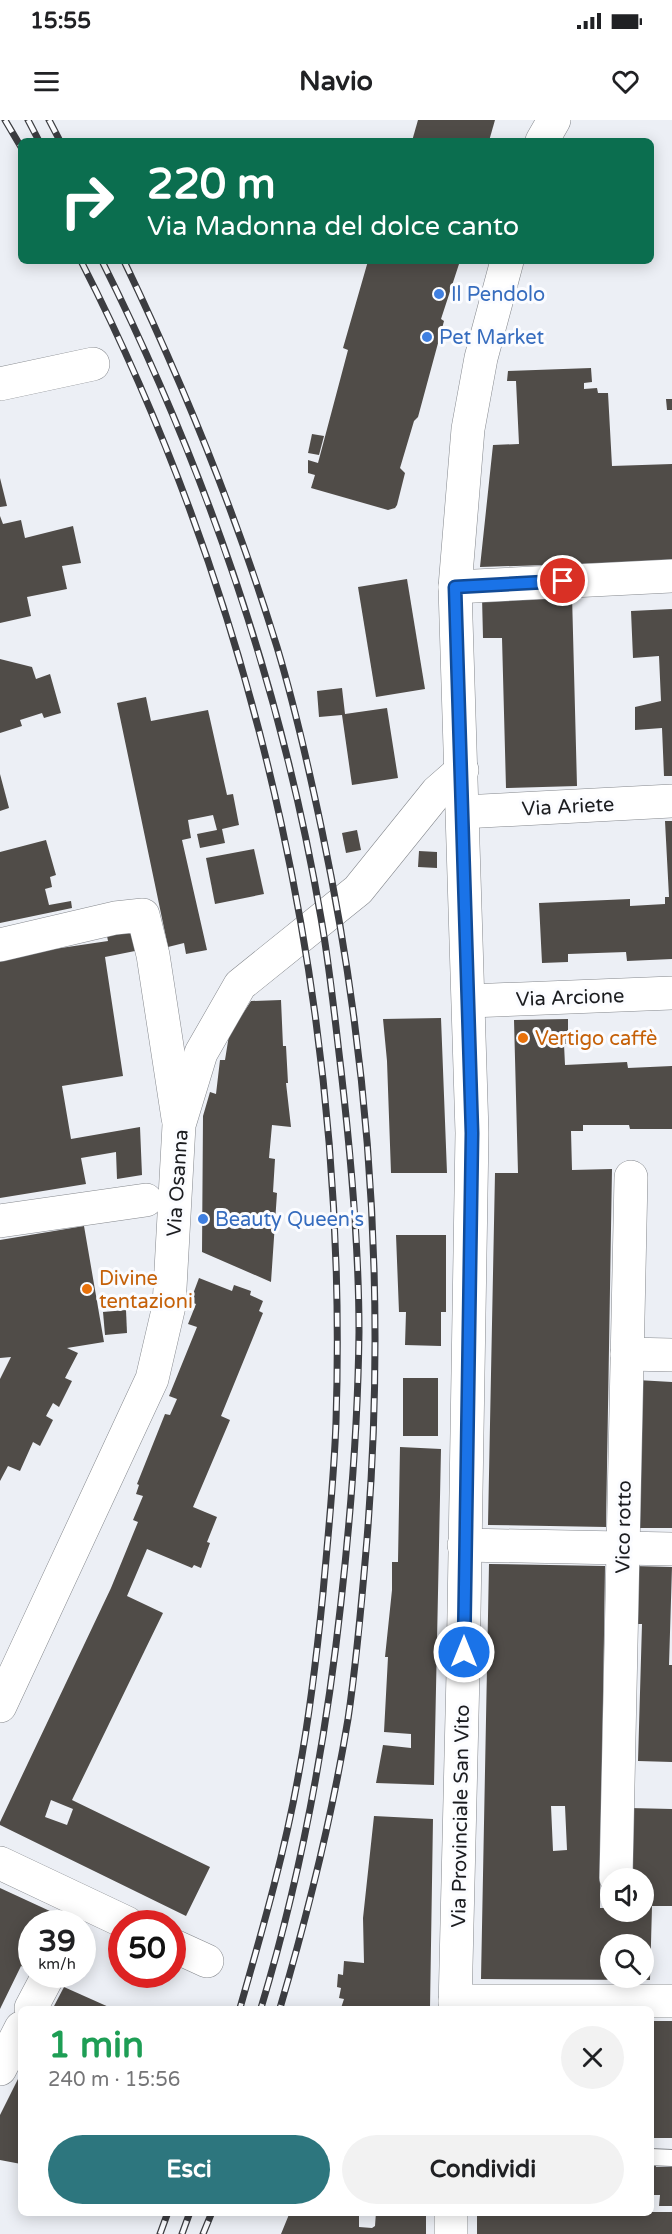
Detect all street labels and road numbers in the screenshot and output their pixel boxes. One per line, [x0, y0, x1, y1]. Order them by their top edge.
street label: Via Ariete [521, 793, 615, 821]
street label: Via Arcione [515, 984, 625, 1012]
street label: Via Osanna [162, 1129, 194, 1238]
street label: Vico rotto [611, 1480, 637, 1574]
street label: Via Provinciale San Vito [447, 1704, 475, 1928]

